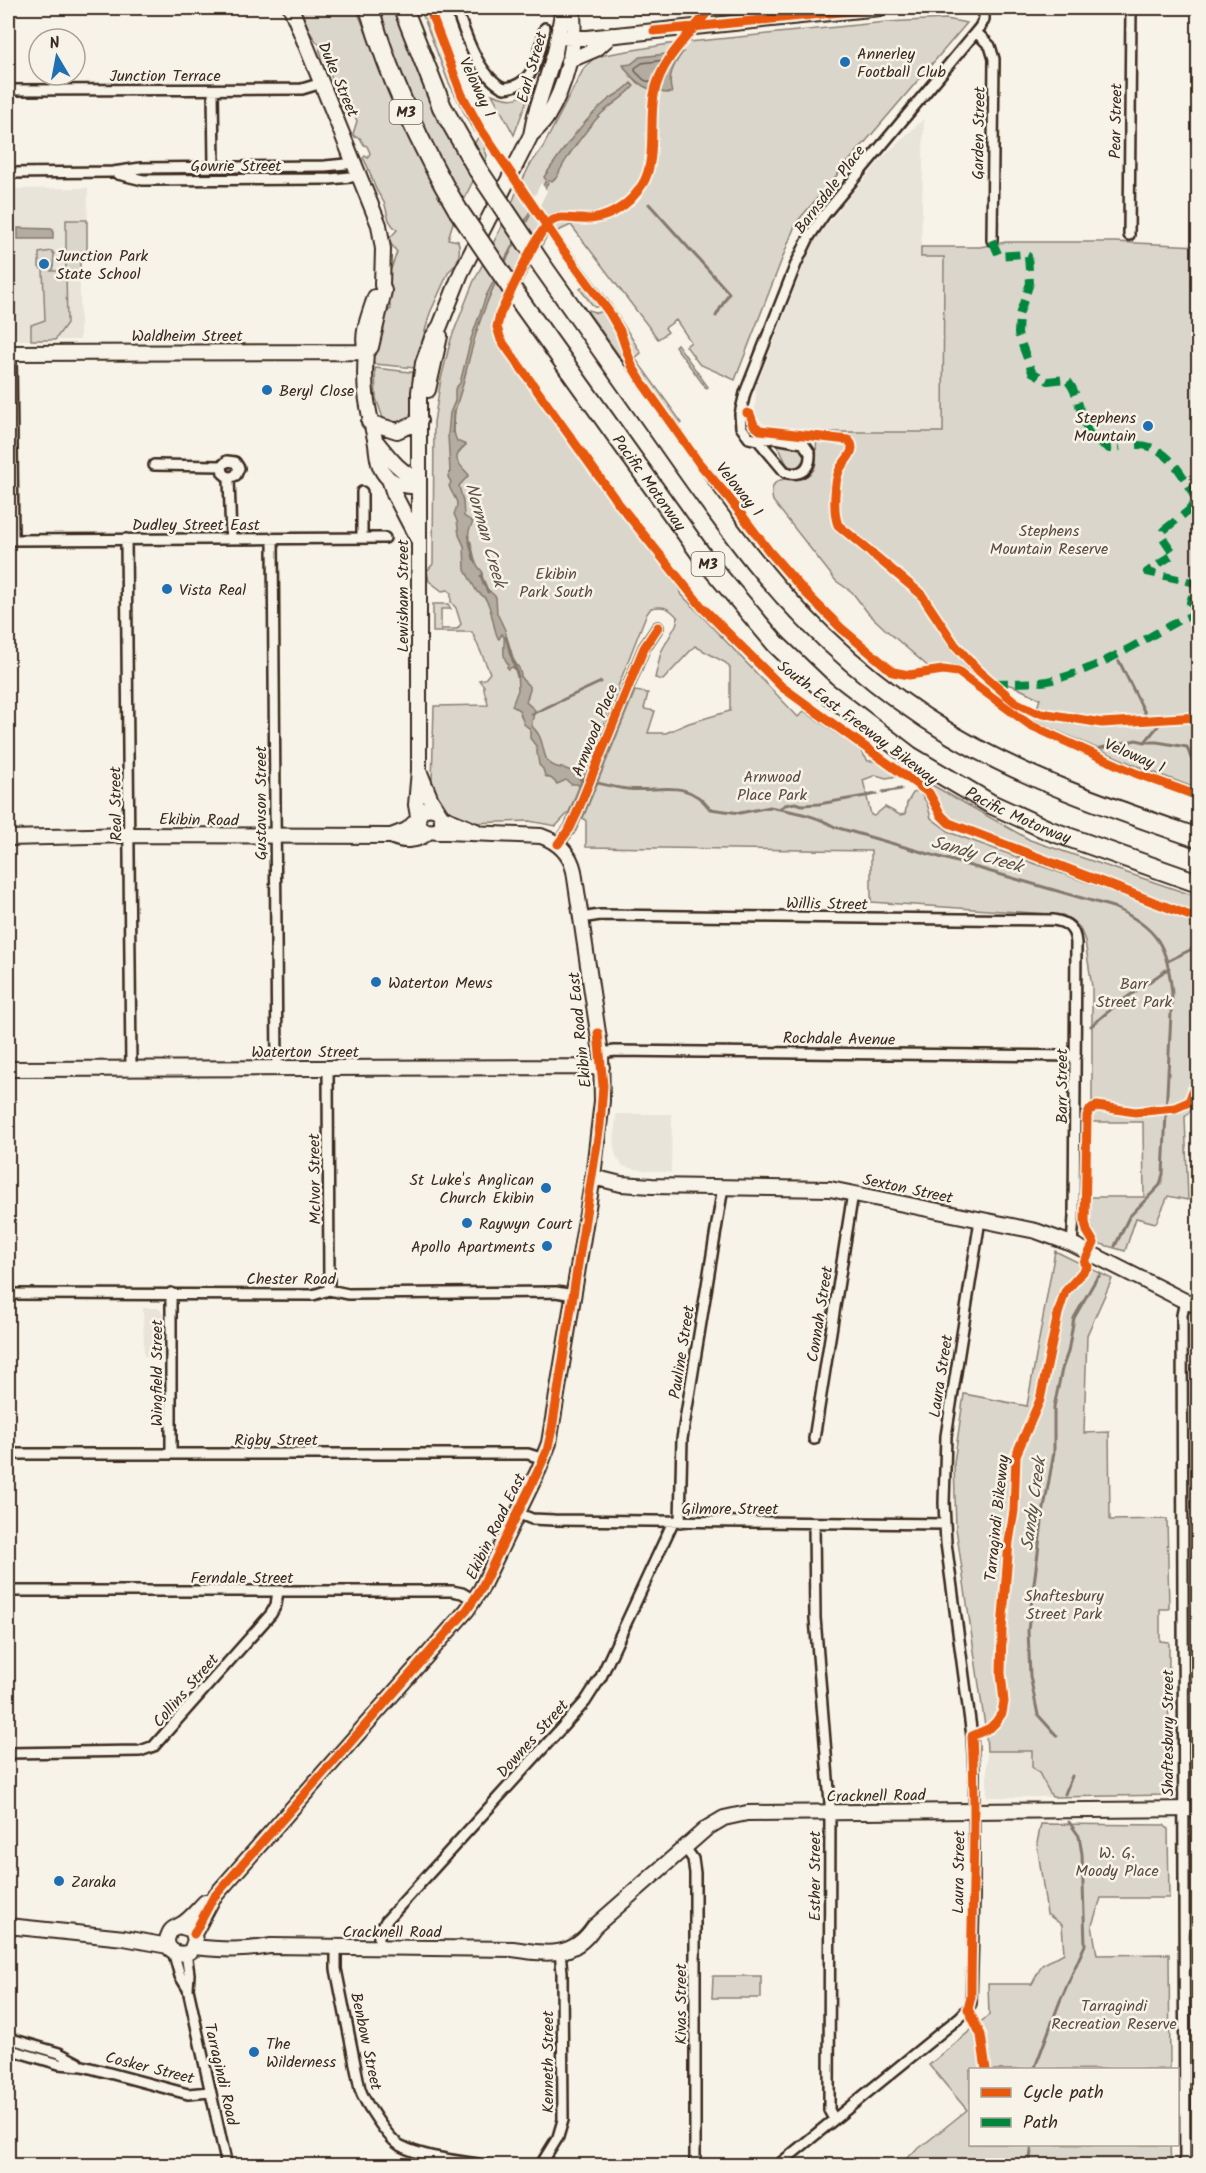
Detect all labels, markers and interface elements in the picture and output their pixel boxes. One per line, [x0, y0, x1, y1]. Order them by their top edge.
north arrow [27, 27, 87, 87]
street label: Earl Street [510, 28, 555, 106]
text: N [48, 31, 62, 57]
street label: Duke Street [311, 38, 365, 122]
place label: Annerley Football Club [857, 42, 946, 85]
street label: Veloway 1 [452, 53, 502, 122]
marker: Annerley Football Club [838, 55, 852, 69]
street label: Junction Terrace [109, 64, 221, 89]
street label: Pear Street [1103, 82, 1130, 159]
street label: Garden Street [966, 85, 993, 180]
road number: M3 [390, 100, 422, 124]
street label: Barnsdale Place [788, 140, 872, 240]
street label: Gowrie Street [190, 154, 282, 179]
place label: Junction Park State School [56, 244, 149, 287]
marker: Junction Park State School [37, 257, 51, 271]
street label: Waldheim Street [131, 324, 243, 349]
place label: Beryl Close [279, 379, 354, 404]
marker: Beryl Close [260, 383, 274, 397]
place label: Stephens Mountain [1074, 406, 1136, 449]
marker: Stephens Mountain [1141, 419, 1155, 433]
street label: Pacific Motorway [605, 430, 692, 537]
street label: Veloway 1 [709, 457, 769, 523]
water label: Norman Creek [456, 480, 514, 593]
street label: Dudley Street East [132, 513, 261, 538]
park label: Stephens Mountain Reserve [990, 519, 1108, 562]
street label: Lewisham Street [391, 539, 416, 653]
road number: M3 [692, 552, 724, 576]
park label: Ekibin Park South [519, 562, 593, 605]
place label: Vista Real [179, 578, 246, 603]
marker: Vista Real [160, 582, 174, 596]
street label: South East Freeway Bikeway [771, 654, 943, 792]
street label: Arnwood Place [566, 681, 625, 781]
street label: Veloway 1 [1100, 732, 1169, 780]
street label: Gustavson Street [249, 745, 274, 860]
street label: Real Street [103, 765, 130, 842]
park label: Arnwood Place Park [737, 765, 807, 808]
street label: Pacific Motorway [961, 781, 1075, 851]
street label: Ekibin Road [159, 807, 240, 834]
water label: Sandy Creek [928, 829, 1028, 883]
street label: Willis Street [786, 891, 869, 918]
street label: Ekibin Road East [562, 970, 599, 1089]
place label: Waterton Mews [388, 971, 493, 996]
park label: Barr Street Park [1096, 972, 1172, 1015]
marker: Waterton Mews [369, 975, 383, 989]
street label: Rochdale Avenue [783, 1026, 895, 1053]
street label: Waterton Street [251, 1040, 360, 1065]
street label: Barr Street [1050, 1048, 1075, 1124]
street label: McIvor Street [302, 1132, 329, 1225]
place label: St Luke's Anglican Church Ekibin [409, 1168, 534, 1211]
street label: Sexton Street [860, 1168, 956, 1211]
marker: St Luke's Anglican Church Ekibin [539, 1181, 553, 1195]
place label: Raywyn Court [479, 1212, 573, 1237]
marker: Raywyn Court [460, 1216, 474, 1230]
place label: Apollo Apartments [411, 1235, 535, 1260]
marker: Apollo Apartments [540, 1239, 554, 1253]
street label: Connah Street [801, 1264, 841, 1364]
street label: Chester Road [246, 1267, 337, 1292]
street label: Pauline Street [663, 1303, 702, 1401]
street label: Wingfield Street [145, 1319, 170, 1427]
street label: Laura Street [923, 1332, 961, 1420]
street label: Rigby Street [234, 1428, 319, 1453]
street label: Tarragindi Bikeway [978, 1453, 1017, 1583]
water label: Sandy Creek [1014, 1453, 1056, 1553]
street label: Ekibin Road East [460, 1468, 533, 1584]
street label: Gilmore Street [682, 1497, 779, 1522]
street label: Ferndale Street [191, 1566, 294, 1591]
park label: Shaftesbury Street Park [1024, 1584, 1104, 1627]
street label: Collins Street [147, 1648, 226, 1733]
street label: Shaftesbury Street [1156, 1669, 1181, 1796]
street label: Downes Street [491, 1694, 576, 1784]
street label: Cracknell Road [826, 1783, 927, 1810]
street label: Laura Street [946, 1829, 973, 1914]
street label: Esther Street [803, 1830, 828, 1921]
park label: W. G. Moody Place [1075, 1841, 1159, 1884]
place label: Zaraka [71, 1870, 116, 1895]
marker: Zaraka [52, 1874, 66, 1888]
street label: Cracknell Road [342, 1920, 443, 1945]
street label: Kivas Street [669, 1963, 694, 2045]
street label: Benbow Street [343, 1990, 388, 2093]
park label: Tarragindi Recreation Reserve [1051, 1994, 1177, 2037]
street label: Kenneth Street [536, 2010, 561, 2113]
street label: Tarragindi Road [197, 2021, 245, 2129]
place label: The Wilderness [266, 2032, 336, 2075]
street label: Cosker Street [103, 2045, 197, 2092]
marker: The Wilderness [247, 2045, 261, 2059]
legend [969, 2068, 1179, 2146]
text: Cycle path [1023, 2079, 1104, 2108]
text: Path [1023, 2109, 1058, 2138]

